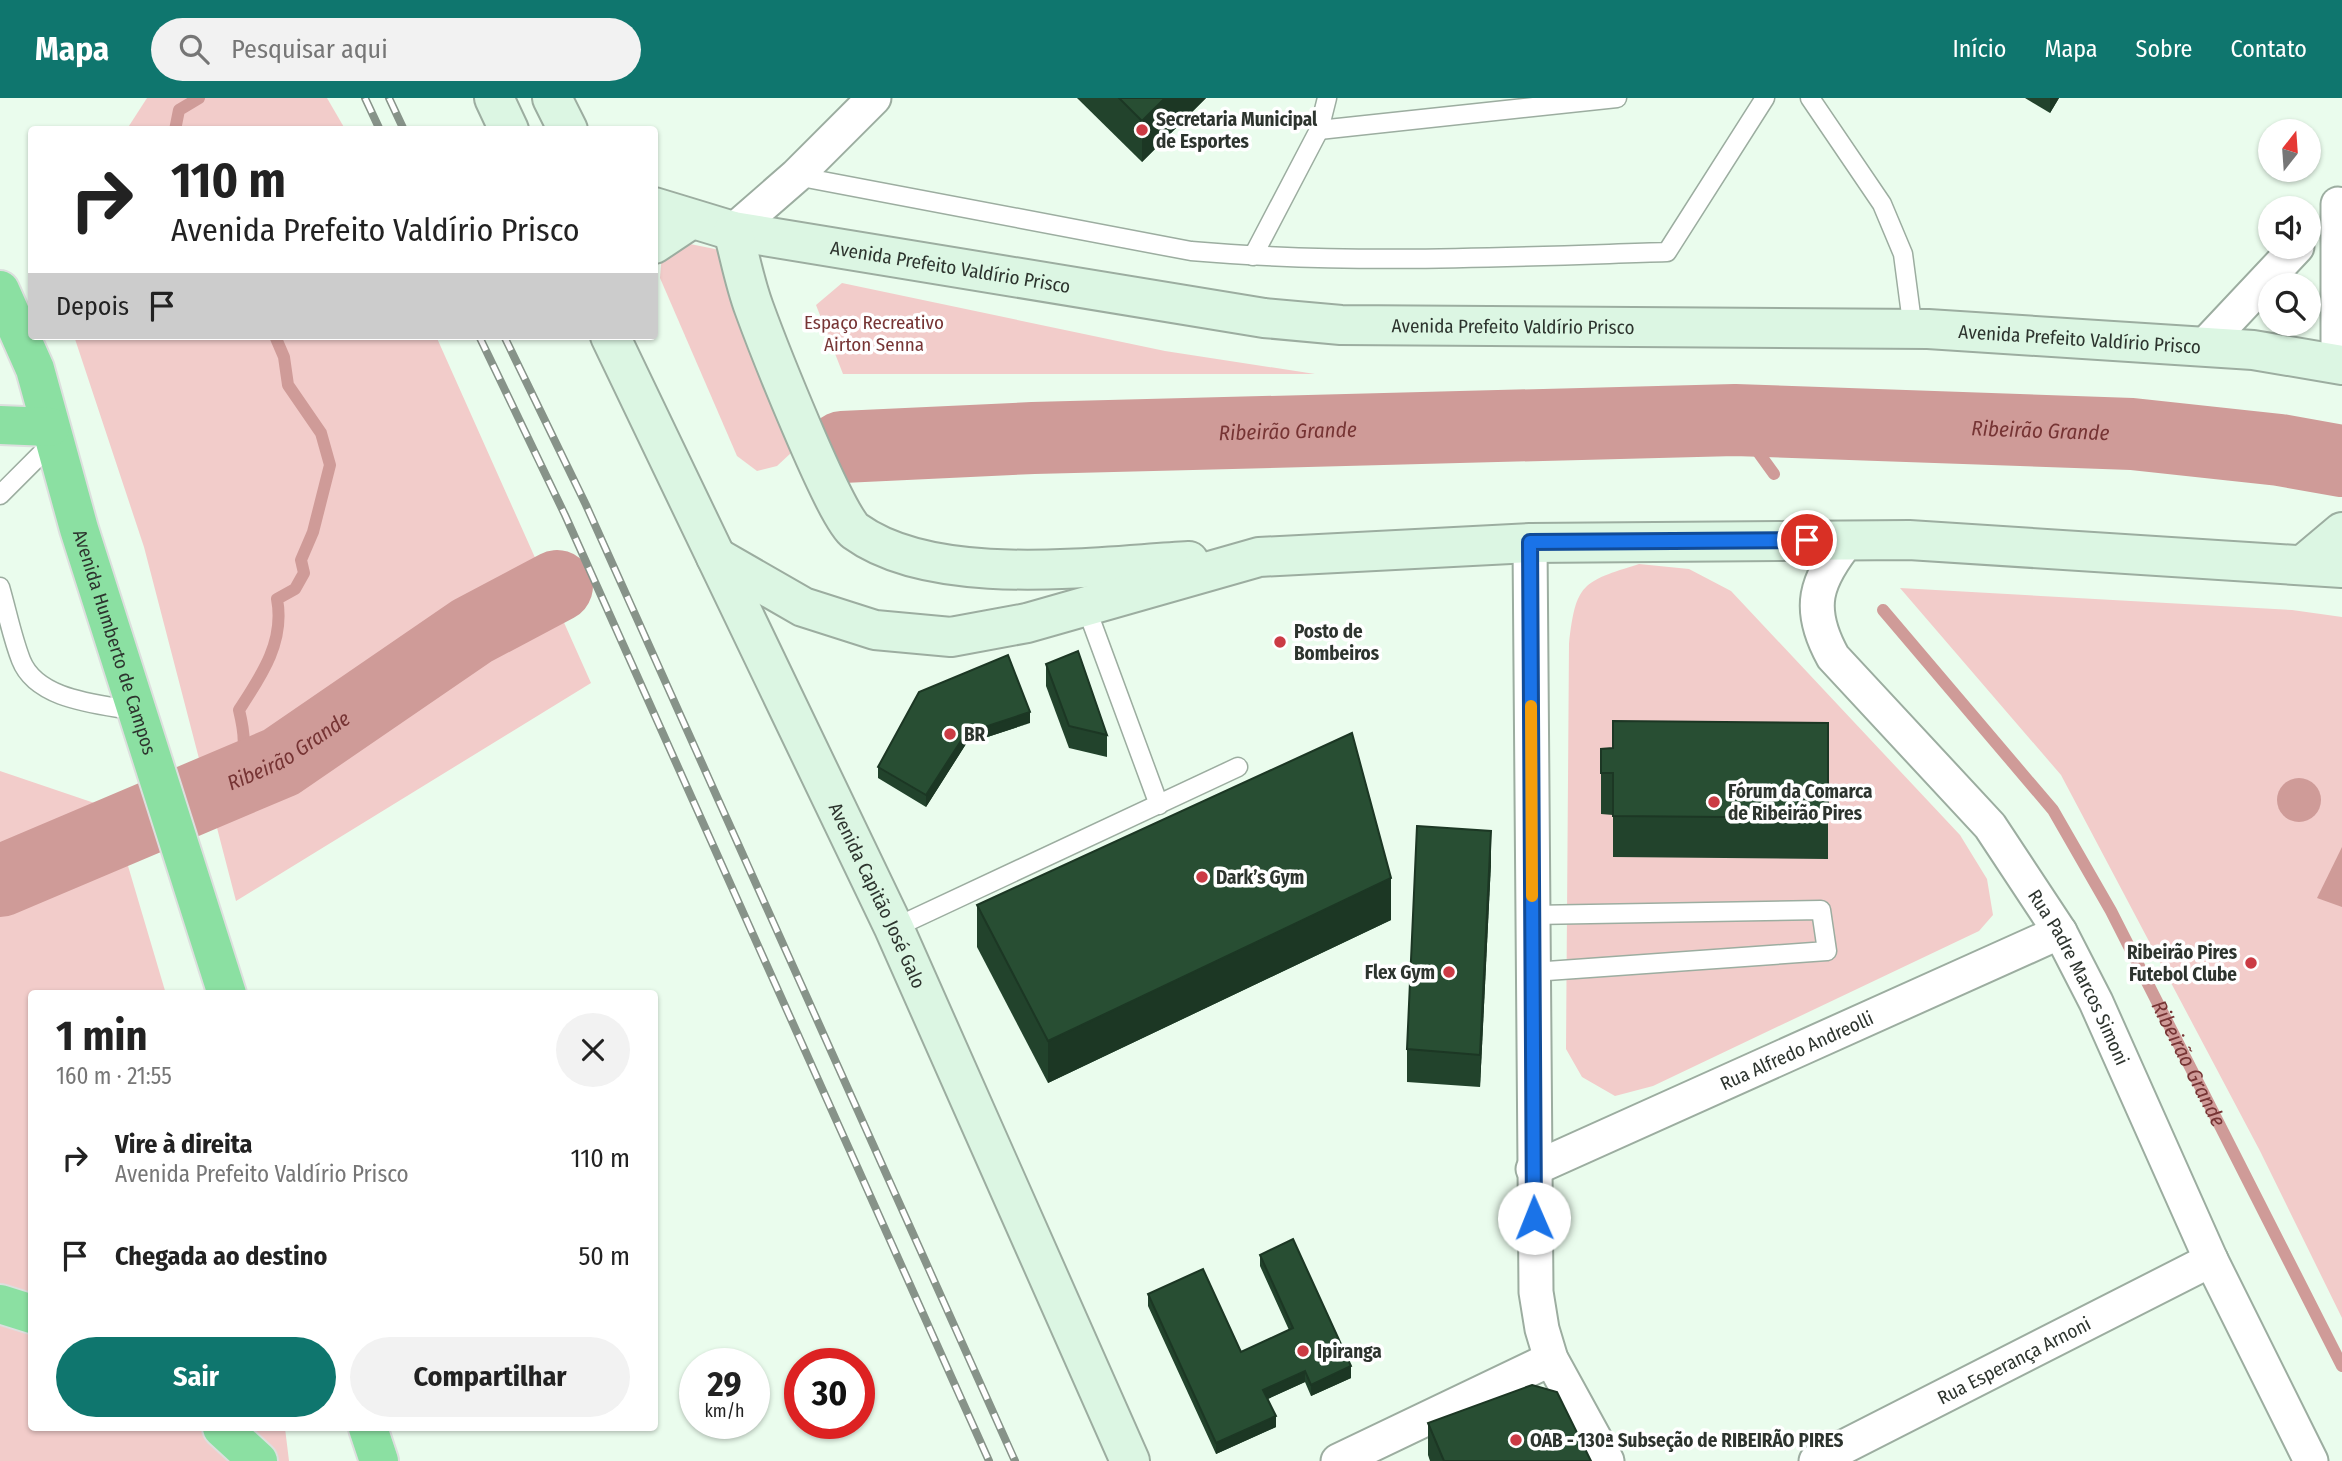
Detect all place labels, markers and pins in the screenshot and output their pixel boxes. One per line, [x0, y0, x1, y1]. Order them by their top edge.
place label: Secretaria Municipal de Esportes [1156, 108, 1318, 153]
marker: Secretaria Municipal de Esportes [1134, 122, 1150, 138]
pin [1777, 510, 1837, 570]
place label: Posto de Bombeiros [1294, 620, 1380, 665]
marker: Posto de Bombeiros [1272, 634, 1288, 650]
place label: BR [964, 723, 986, 746]
marker: BR [942, 726, 958, 742]
place label: Fórum da Comarca de Ribeirão Pires [1728, 780, 1873, 825]
marker: Fórum da Comarca de Ribeirão Pires [1706, 794, 1722, 810]
place label: Dark’s Gym [1216, 866, 1304, 889]
marker: Dark’s Gym [1194, 869, 1210, 885]
place label: Ribeirão Pires Futebol Clube [2127, 941, 2238, 986]
marker: Ribeirão Pires Futebol Clube [2243, 955, 2259, 971]
place label: Flex Gym [1365, 961, 1435, 984]
marker: Flex Gym [1441, 964, 1457, 980]
place label: Ipiranga [1317, 1340, 1382, 1363]
marker: Ipiranga [1295, 1343, 1311, 1359]
place label: OAB - 130ª Subseção de RIBEIRÃO PIRES [1530, 1428, 1843, 1452]
marker: OAB - 130ª Subseção de RIBEIRÃO PIRES [1508, 1432, 1524, 1448]

